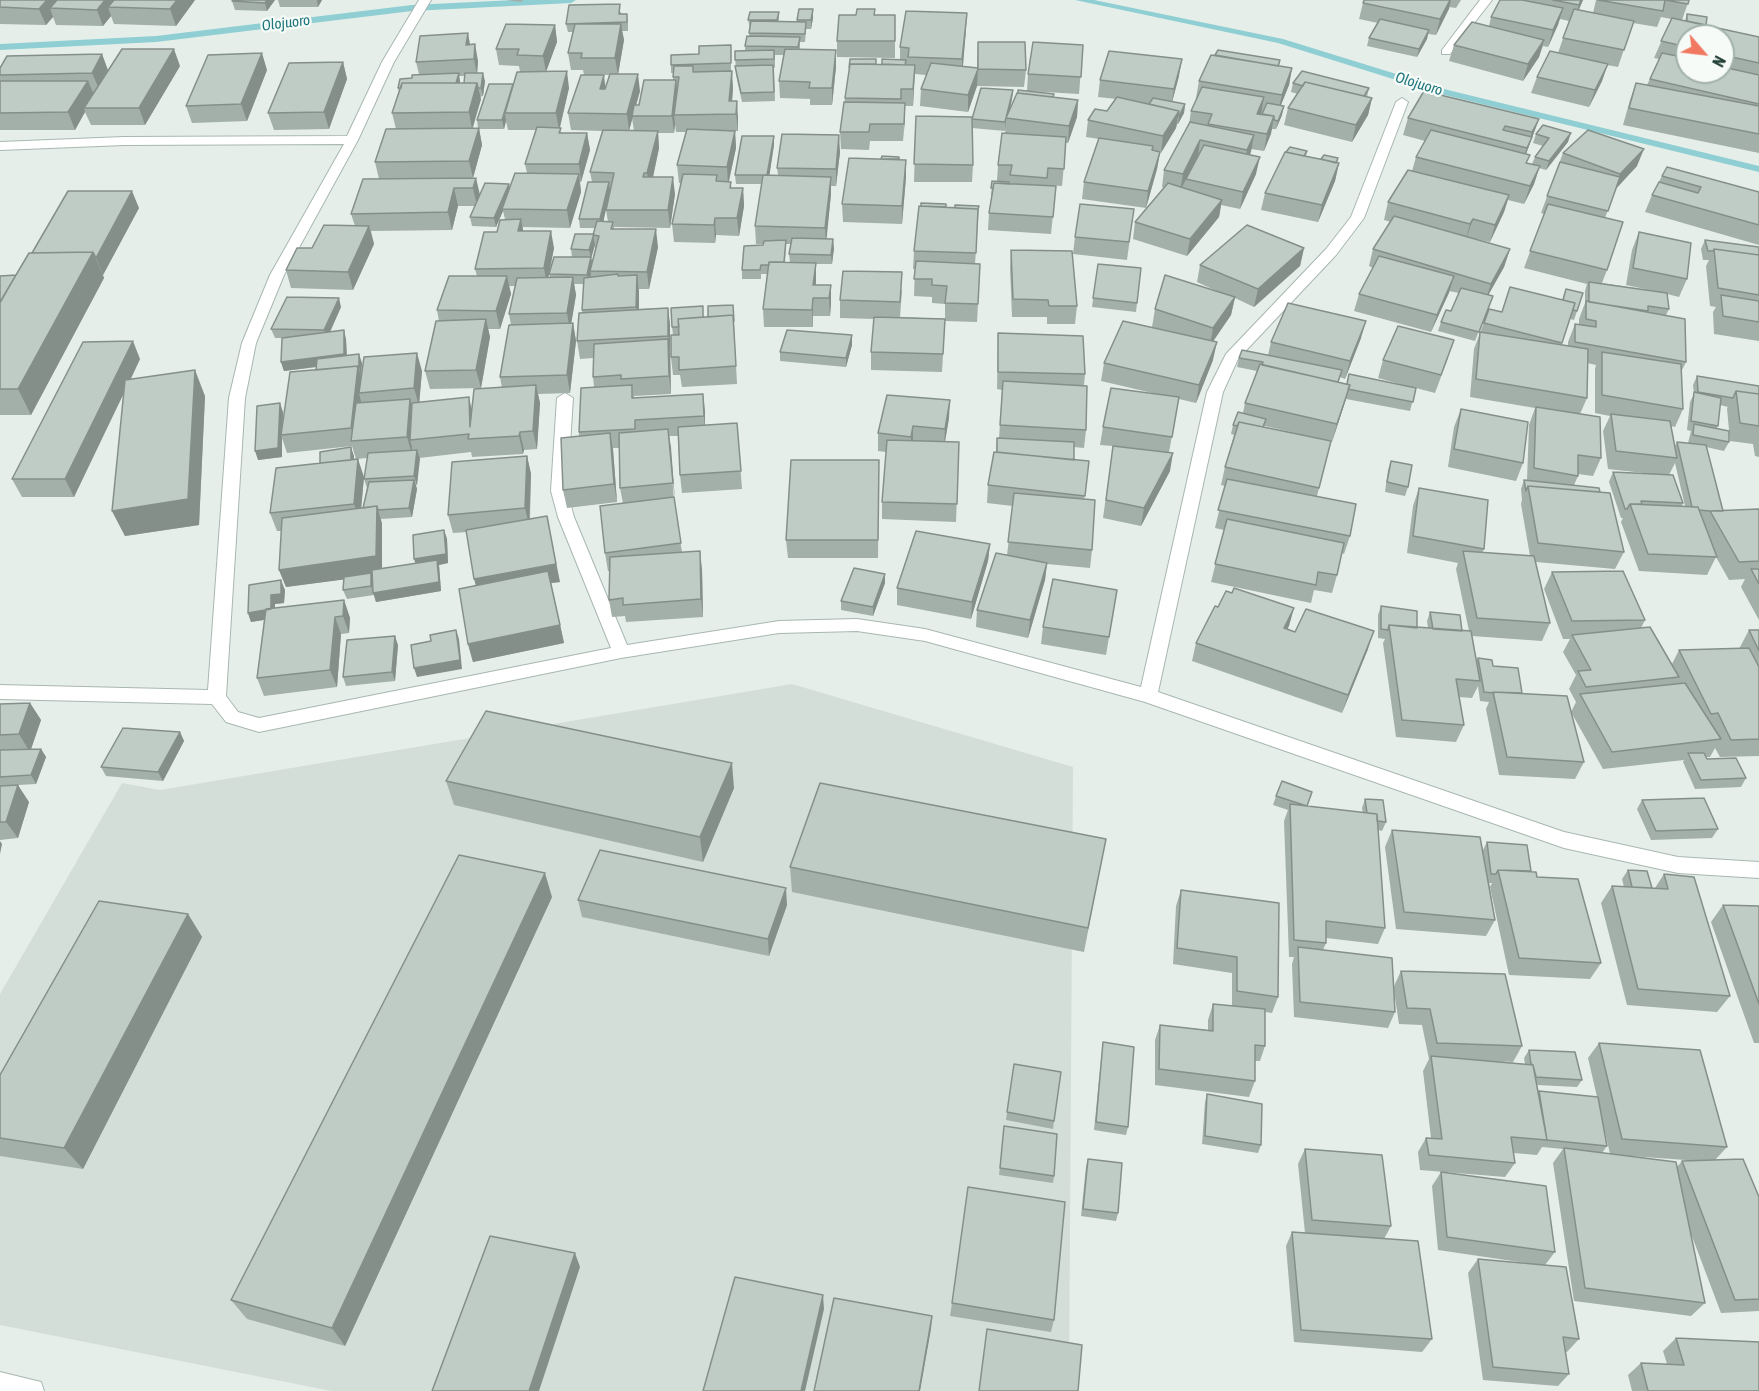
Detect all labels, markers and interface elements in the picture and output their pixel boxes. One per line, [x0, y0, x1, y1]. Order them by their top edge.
water label: Olojuoro [261, 11, 311, 35]
north arrow [1675, 24, 1735, 84]
text: N [1709, 53, 1729, 70]
water label: Olojuoro [1393, 68, 1445, 100]

